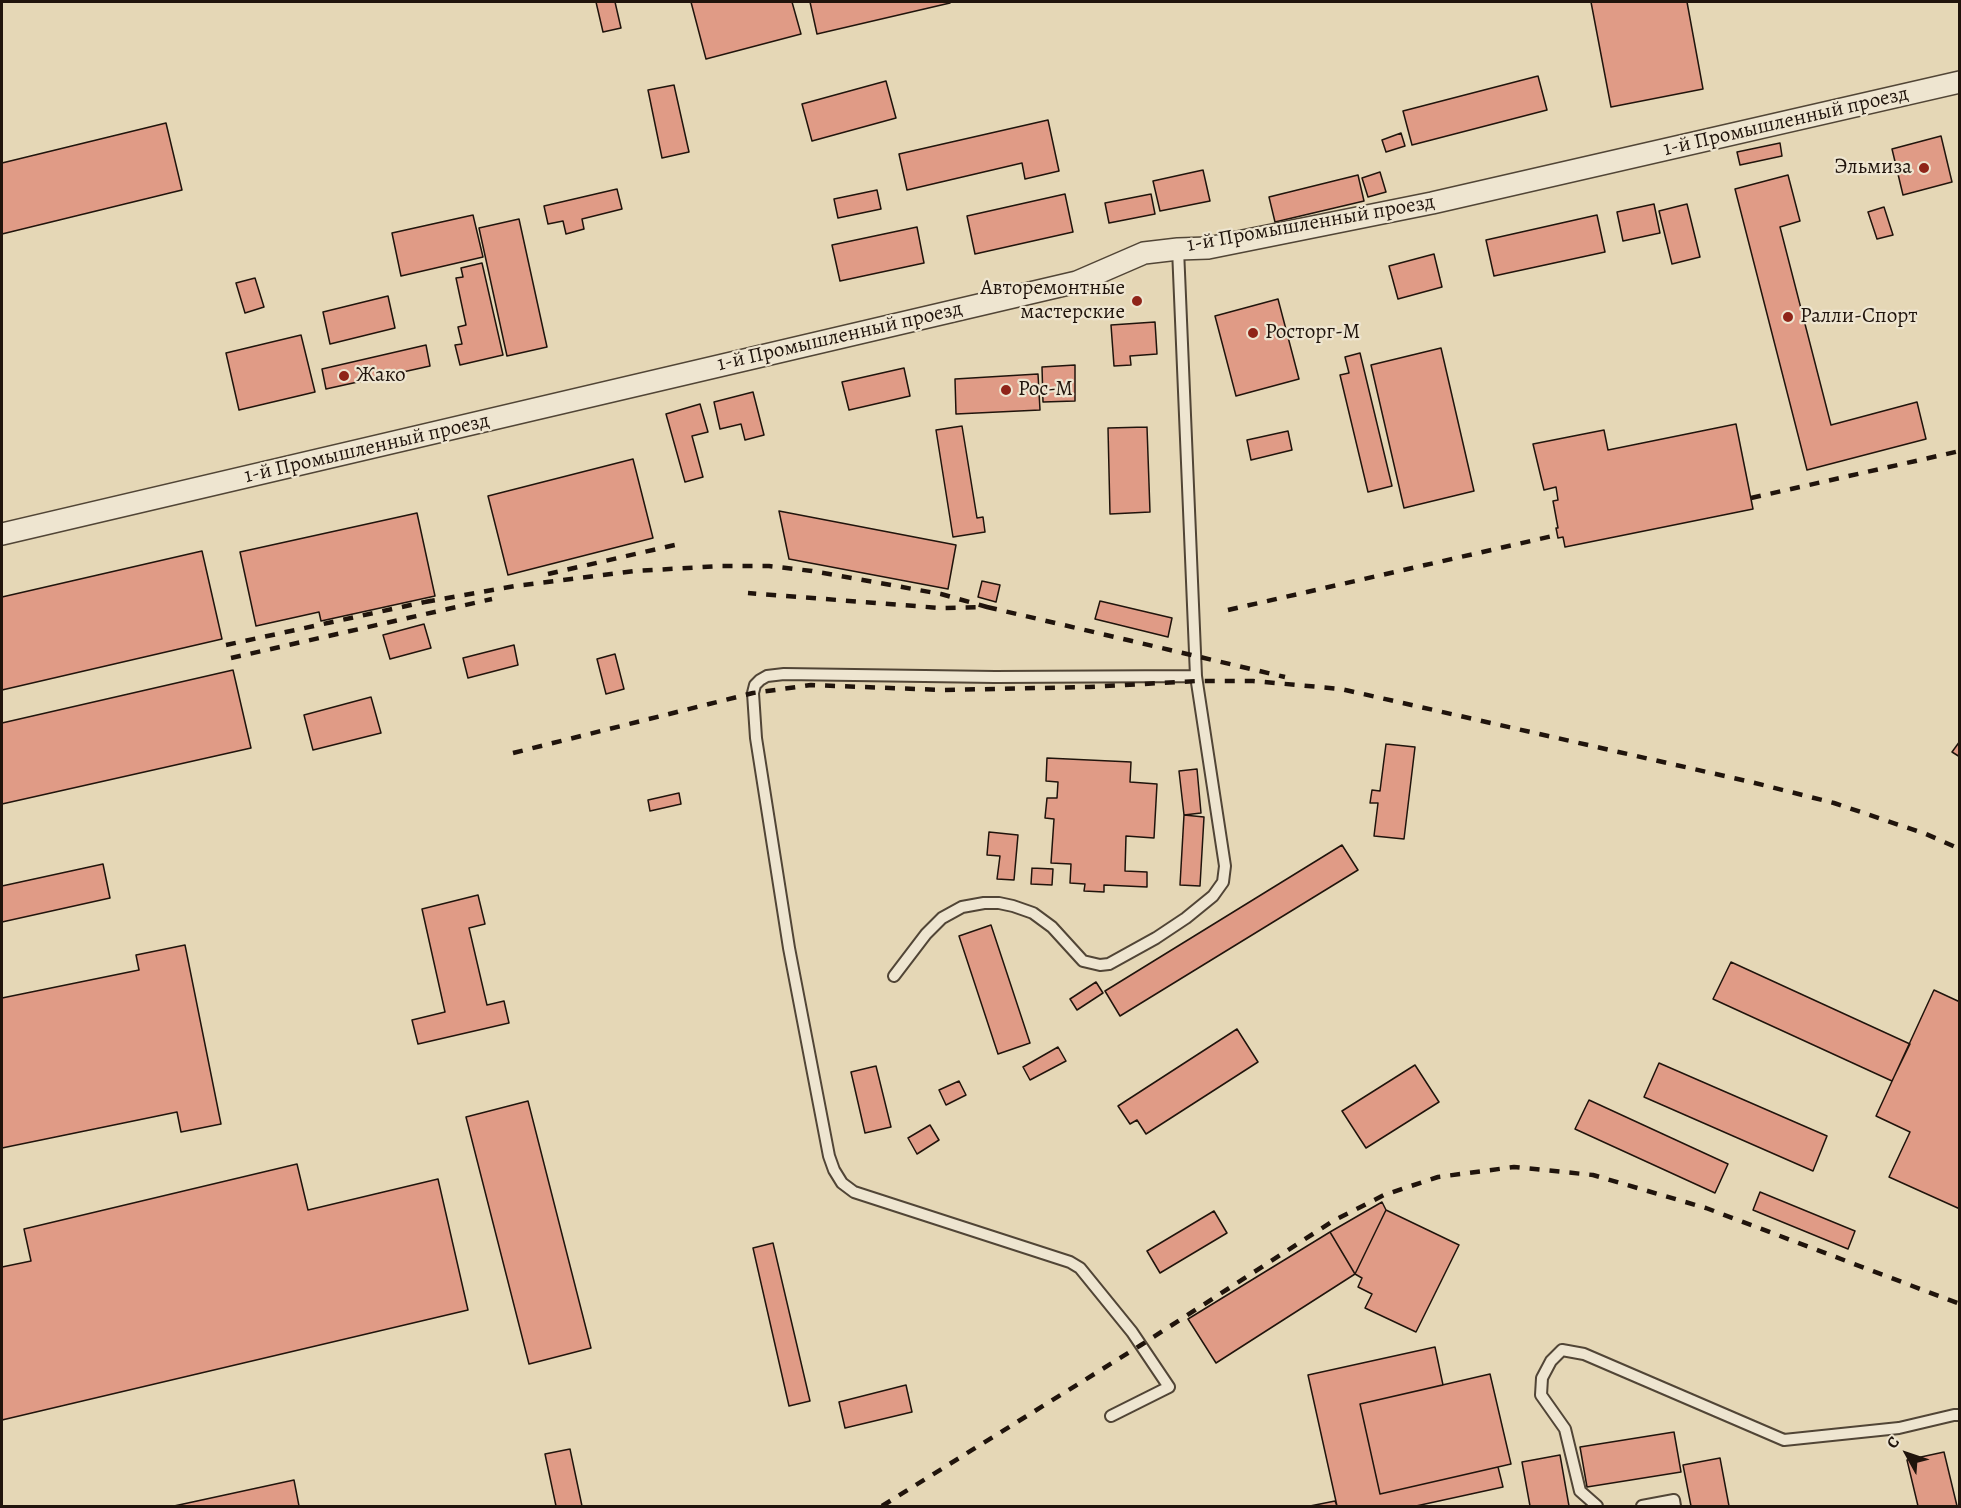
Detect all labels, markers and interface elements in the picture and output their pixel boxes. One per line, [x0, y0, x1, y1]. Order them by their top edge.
street label: 1-й Промышленный проезд [1661, 82, 1911, 162]
place label: Эльмиза [1834, 155, 1912, 181]
marker: Эльмиза [1917, 161, 1931, 175]
street label: 1-й Промышленный проезд [1185, 190, 1437, 258]
place label: Авторемонтные мастерские [981, 276, 1125, 326]
marker: Авторемонтные мастерские [1130, 294, 1144, 308]
street label: 1-й Промышленный проезд [715, 297, 965, 377]
place label: Ралли-Спорт [1800, 304, 1918, 330]
marker: Ралли-Спорт [1781, 310, 1795, 324]
place label: Росторг-М [1265, 320, 1360, 346]
marker: Росторг-М [1246, 326, 1260, 340]
place label: Жако [356, 363, 406, 389]
marker: Жако [337, 369, 351, 383]
place label: Рос-М [1018, 377, 1073, 403]
marker: Рос-М [999, 383, 1013, 397]
street label: 1-й Промышленный проезд [242, 409, 492, 489]
north arrow [1877, 1424, 1937, 1484]
text: С [1882, 1432, 1905, 1453]

